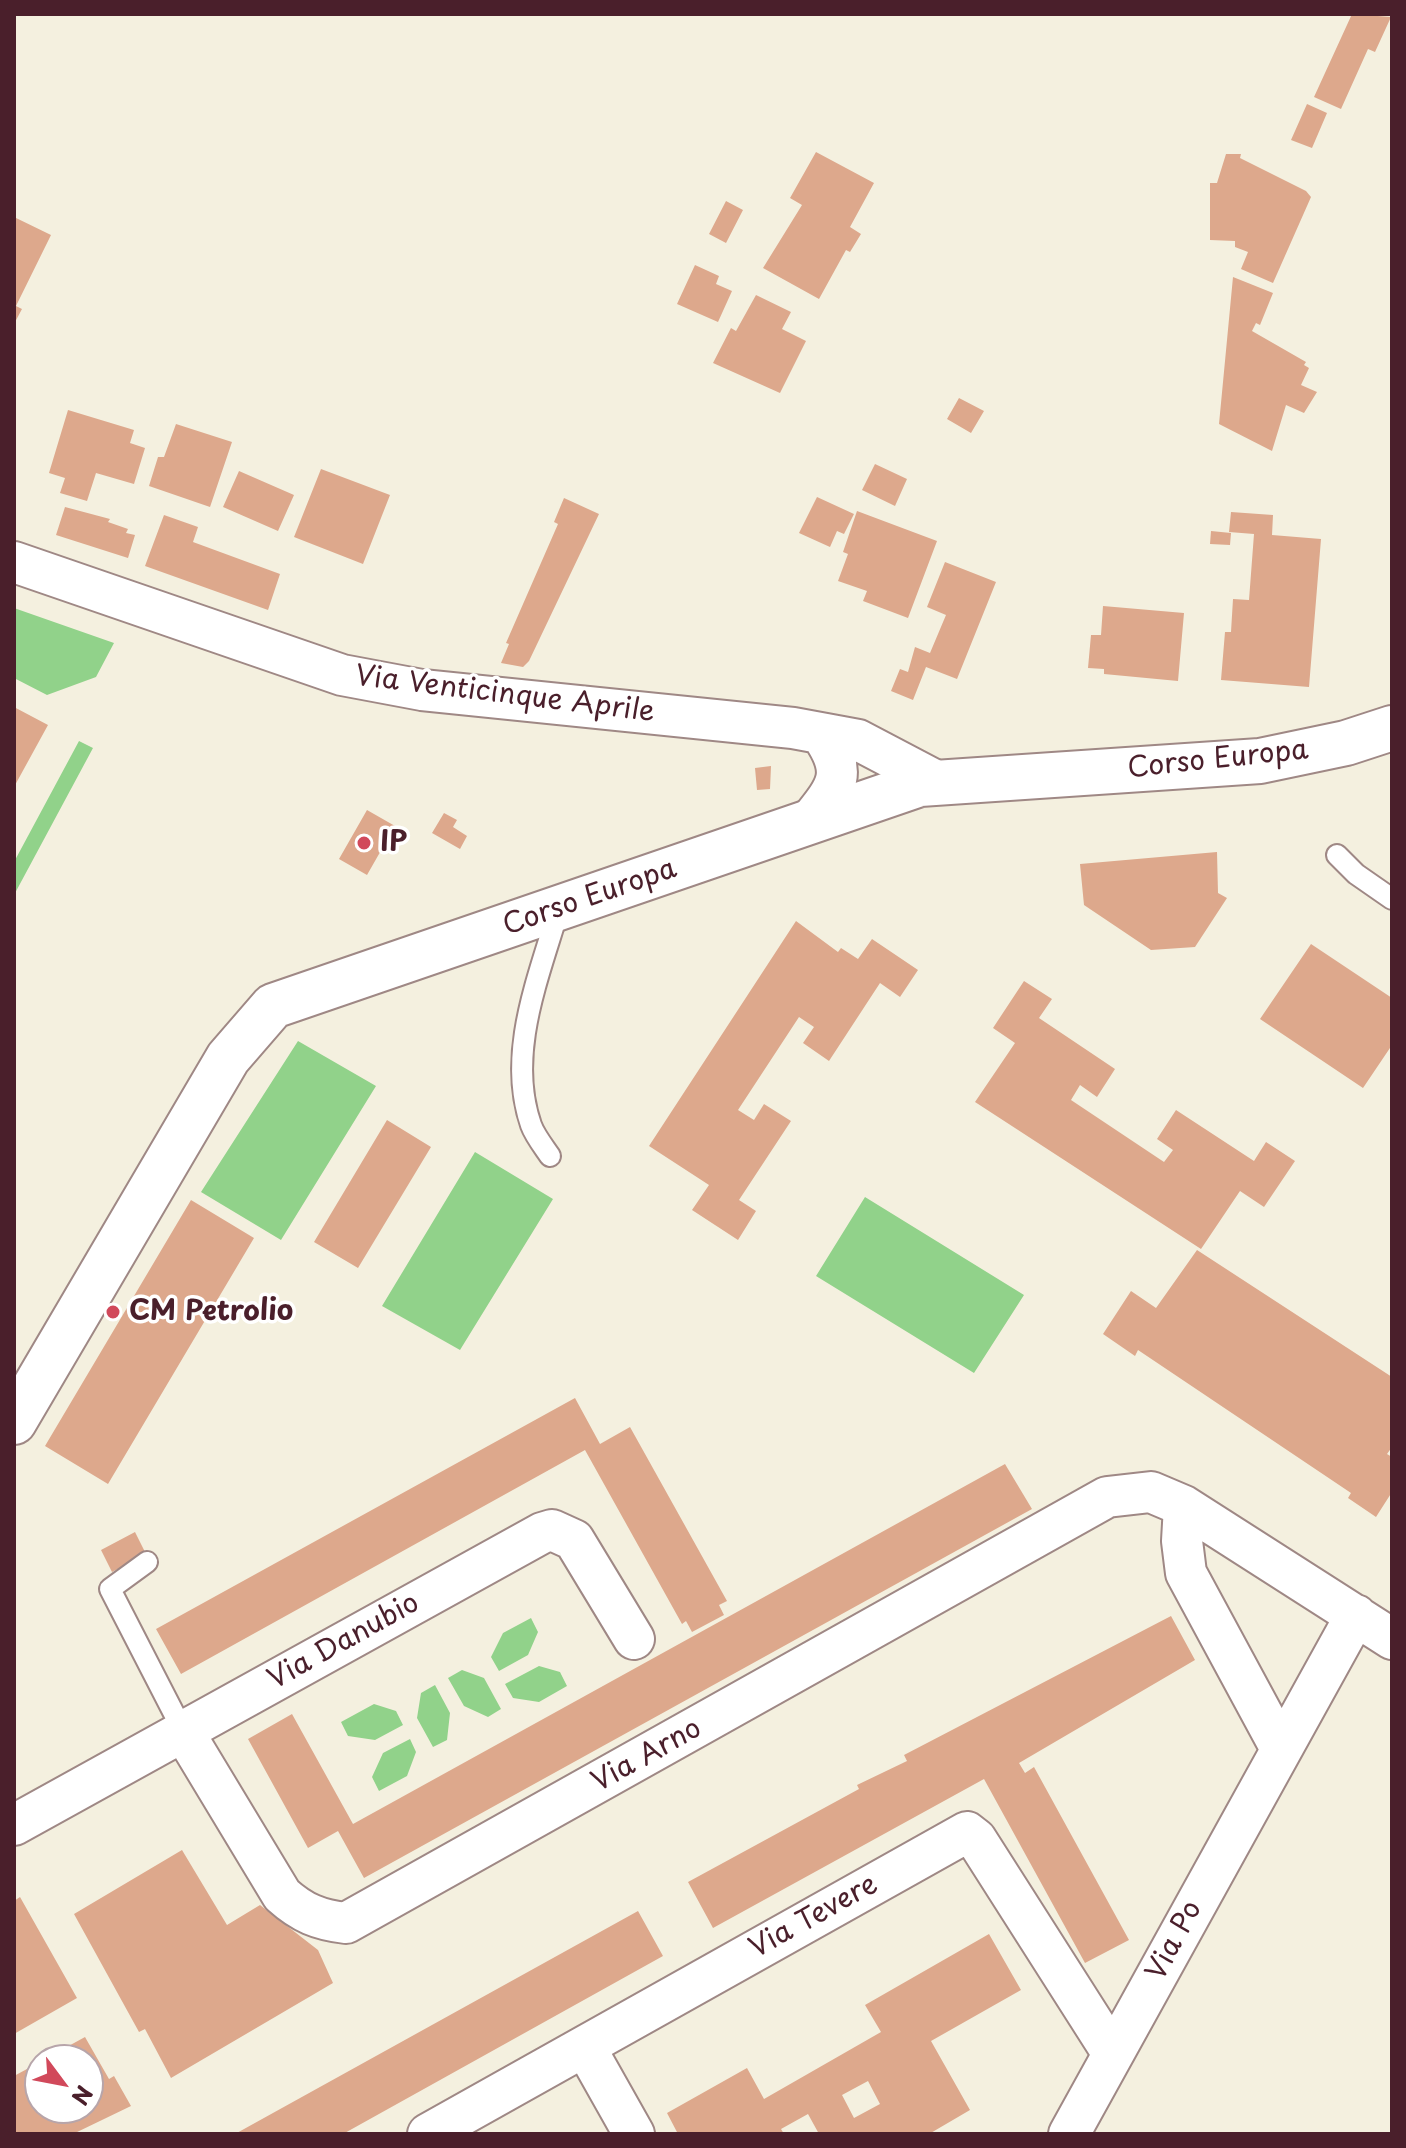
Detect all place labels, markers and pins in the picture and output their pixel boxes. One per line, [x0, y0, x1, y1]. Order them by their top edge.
place label: IP [380, 826, 407, 860]
marker: IP [355, 834, 373, 852]
place label: CM Petrolio [129, 1295, 293, 1329]
marker: CM Petrolio [104, 1303, 122, 1321]

